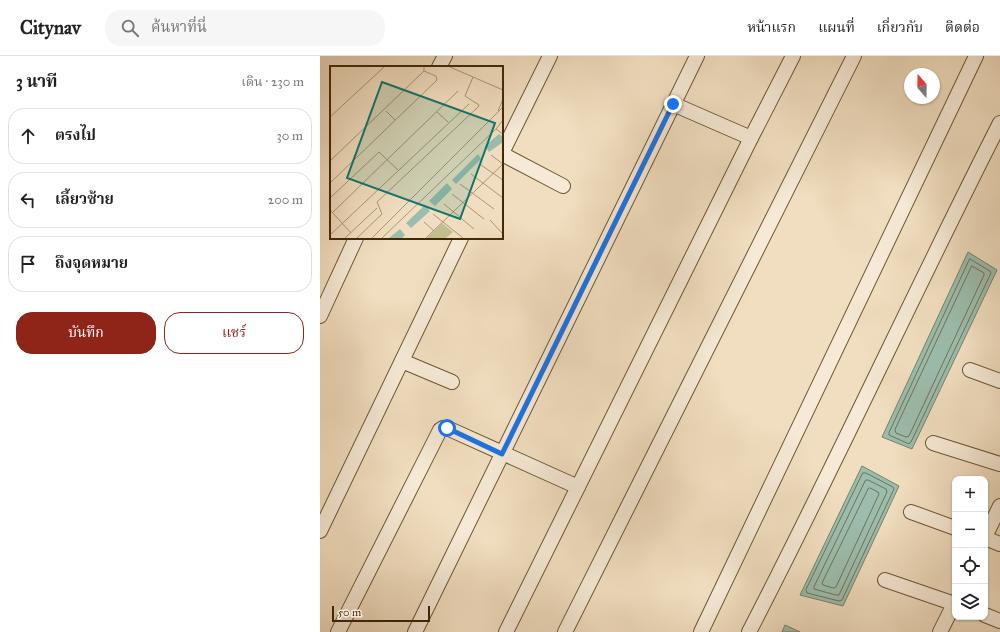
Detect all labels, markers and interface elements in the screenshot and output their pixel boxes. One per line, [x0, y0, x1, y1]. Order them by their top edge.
search box [105, 10, 385, 46]
text: Citynav [20, 16, 81, 39]
icon: search [119, 17, 141, 39]
text: ค้นหาที่นี่ [151, 18, 207, 36]
text: หน้าแรก [747, 19, 796, 36]
text: แผนที่ [818, 19, 855, 36]
text: เกี่ยวกับ [877, 19, 923, 36]
text: ติดต่อ [945, 19, 980, 36]
inset map [330, 66, 503, 239]
north arrow [904, 68, 940, 104]
text: 3 นาที [16, 71, 58, 92]
text: เดิน · 230 m [241, 74, 304, 90]
route end [664, 95, 682, 113]
icon: ahead [17, 125, 39, 147]
text: ตรงไป [55, 126, 96, 144]
text: 30 m [277, 128, 303, 144]
icon: left [17, 189, 39, 211]
text: เลี้ยวซ้าย [55, 190, 114, 208]
text: 200 m [268, 192, 303, 208]
icon: arrive [17, 253, 39, 275]
text: ถึงจุดหมาย [55, 254, 128, 272]
button: บันทึก [16, 312, 156, 354]
button: แชร์ [164, 312, 304, 354]
route start [438, 419, 456, 437]
map controls [952, 476, 988, 620]
button: + [952, 476, 988, 512]
button: − [952, 512, 988, 548]
button: locate [952, 548, 988, 584]
button: layers [952, 584, 988, 620]
scale bar [332, 604, 430, 623]
text: 50 m [338, 606, 361, 619]

